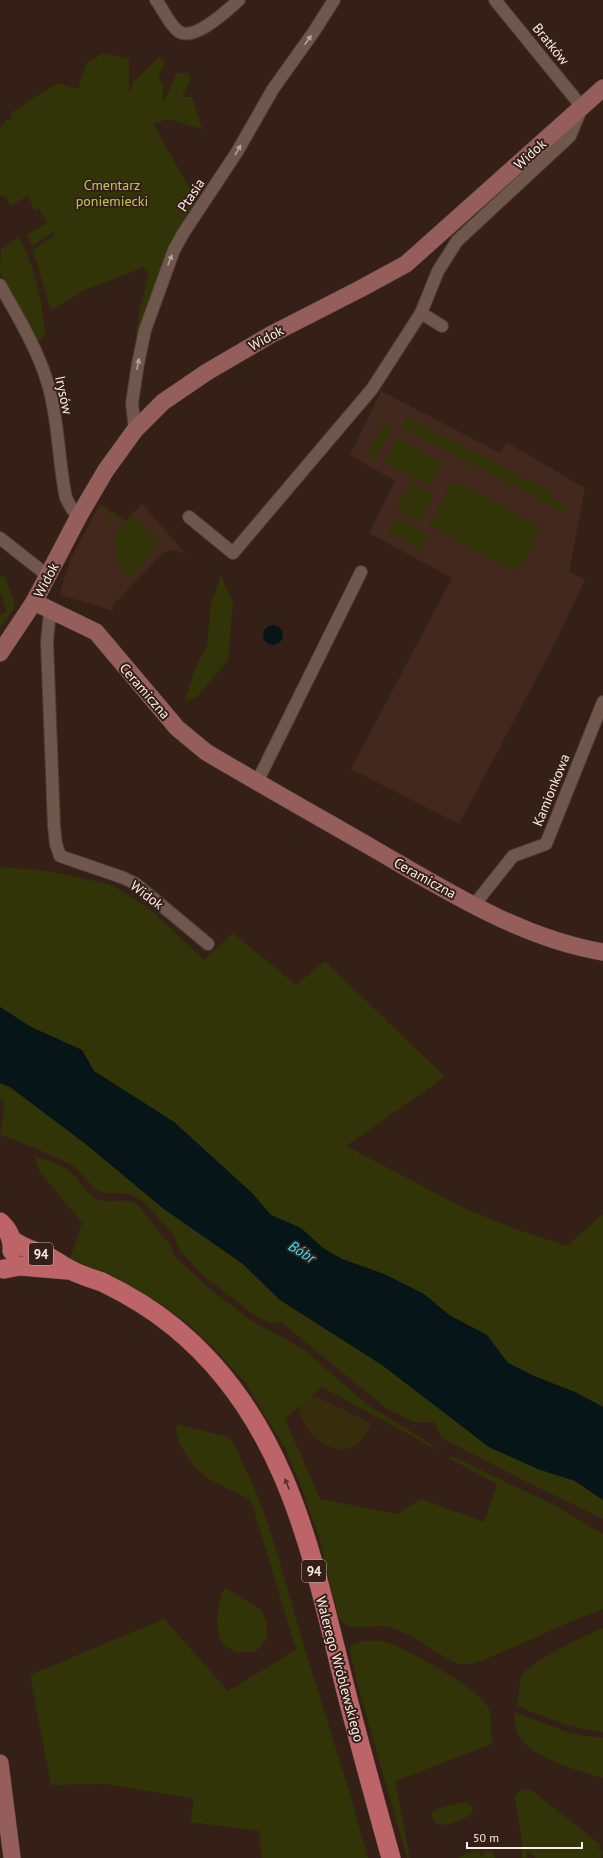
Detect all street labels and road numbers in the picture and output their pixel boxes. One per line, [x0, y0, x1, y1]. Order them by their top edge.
street label: Bratków [529, 19, 574, 69]
street label: Widok [510, 135, 550, 173]
street label: Ptasia [173, 175, 209, 215]
street label: Widok [245, 321, 287, 355]
street label: Irysów [51, 374, 77, 417]
street label: Widok [29, 559, 63, 601]
street label: Ceramiczna [116, 659, 174, 723]
street label: Kamionkowa [528, 751, 574, 829]
street label: Ceramiczna [391, 854, 459, 902]
street label: Widok [127, 877, 167, 914]
road number: 94 [29, 1243, 53, 1265]
road number: 94 [302, 1560, 326, 1582]
street label: Walerego Wróblewskiego [312, 1594, 368, 1744]

